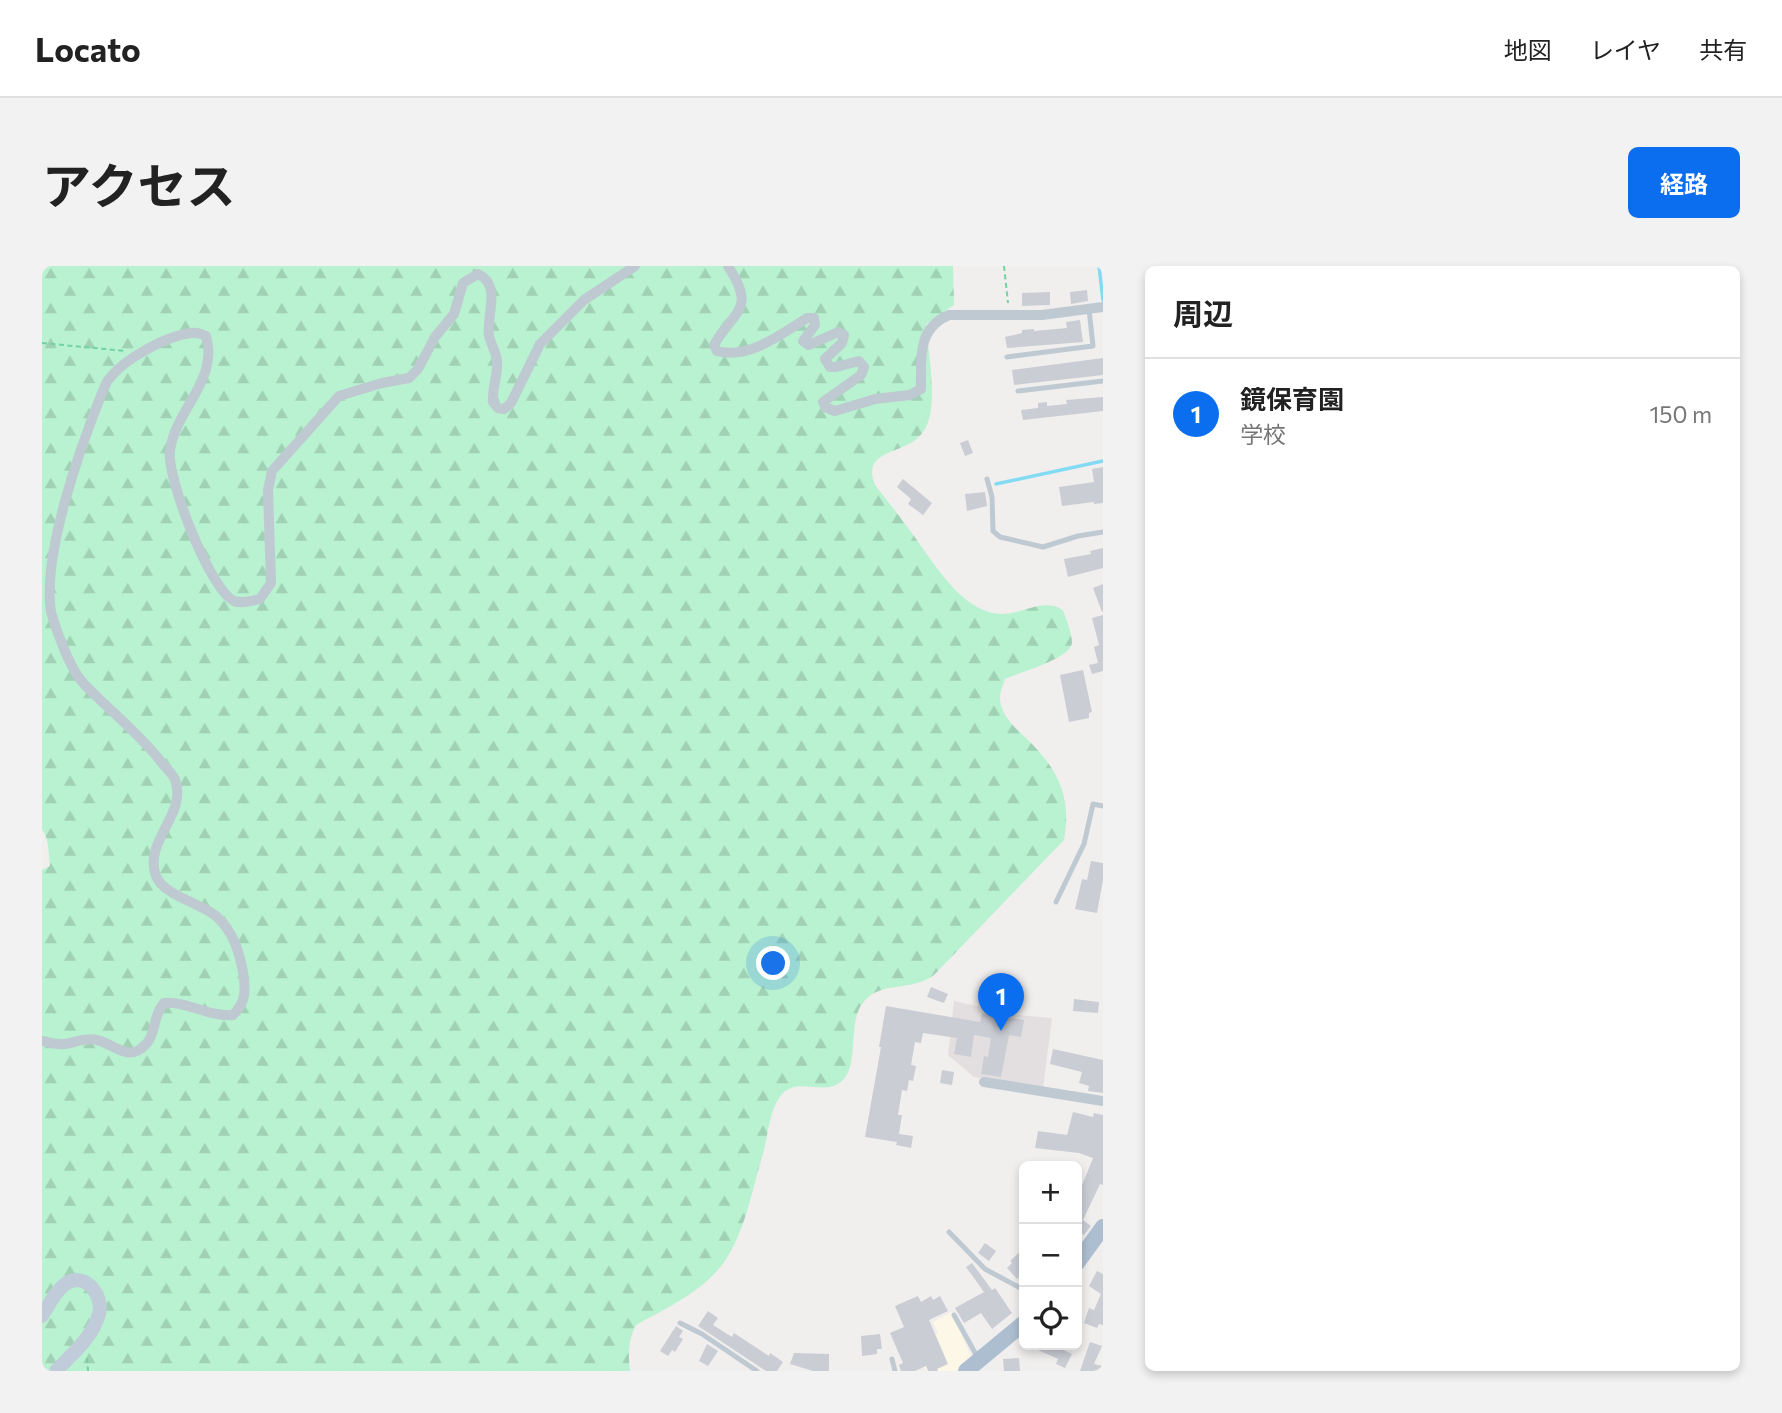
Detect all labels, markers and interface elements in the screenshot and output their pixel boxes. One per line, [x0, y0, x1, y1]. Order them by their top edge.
text: Locato [35, 28, 141, 69]
text: 地図 [1504, 35, 1552, 64]
text: レイヤ [1590, 35, 1661, 64]
text: 共有 [1699, 35, 1747, 64]
button: 経路 [1628, 147, 1740, 218]
text: アクセス [42, 154, 236, 214]
text: 周辺 [1173, 294, 1233, 331]
text: 鏡保育園 [1240, 383, 1344, 414]
text: 1 [1191, 400, 1201, 428]
text: 150 m [1649, 400, 1712, 428]
text: 学校 [1240, 420, 1286, 448]
your location [756, 946, 790, 980]
pin: 1 [978, 973, 1024, 1031]
map controls [1019, 1161, 1082, 1350]
button: + [1019, 1161, 1082, 1224]
button: − [1019, 1224, 1082, 1287]
button: locate [1019, 1287, 1082, 1350]

